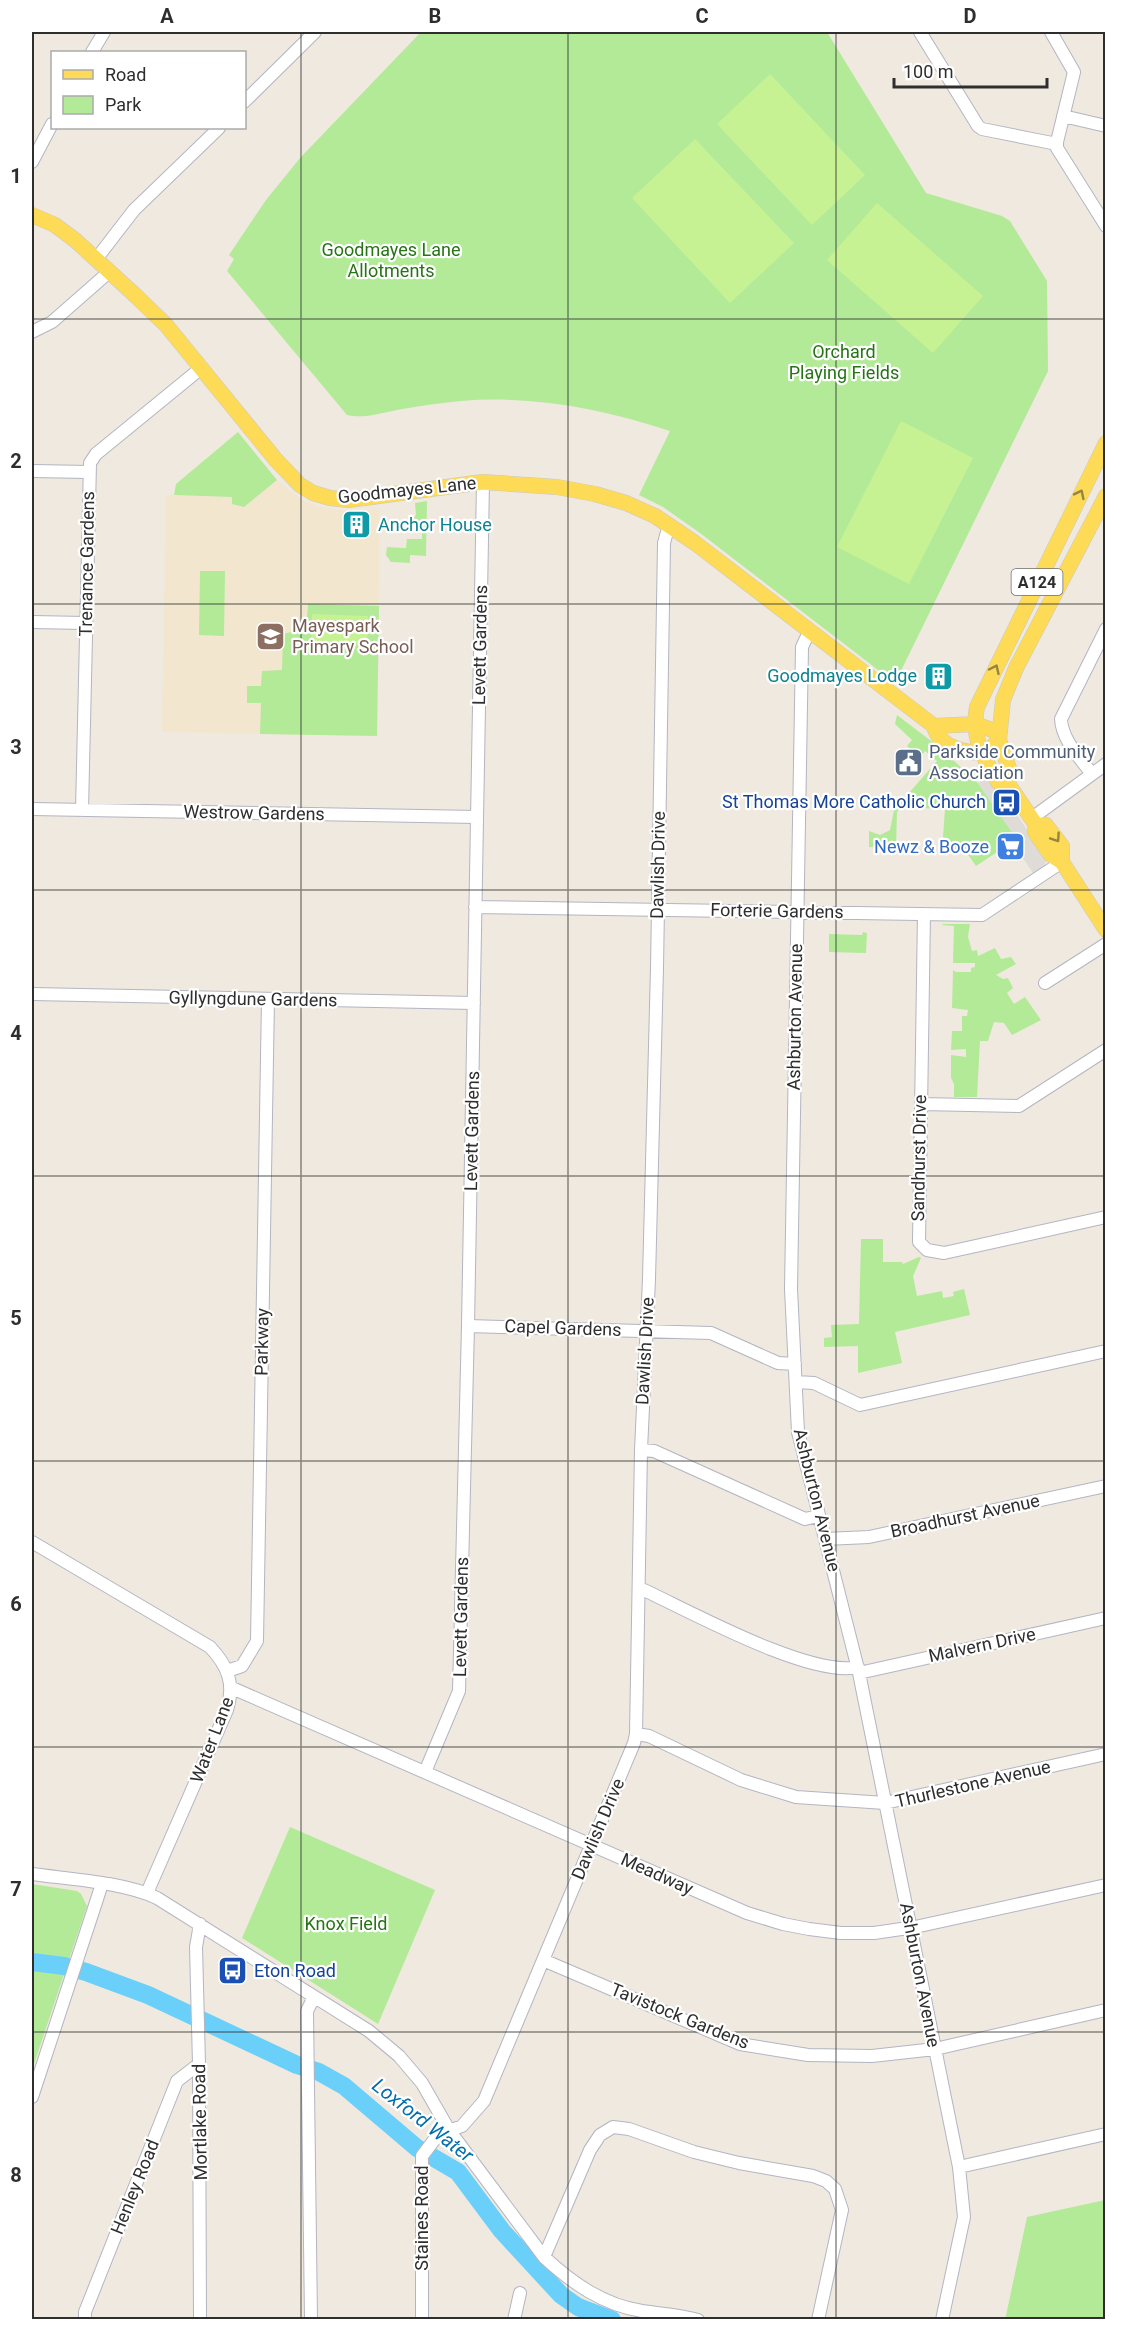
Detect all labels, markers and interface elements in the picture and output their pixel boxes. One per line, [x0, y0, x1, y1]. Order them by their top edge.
text: A [160, 4, 174, 28]
text: B [429, 4, 441, 28]
text: C [695, 4, 709, 28]
text: D [964, 4, 977, 28]
legend [51, 51, 246, 129]
scale bar [894, 51, 1047, 89]
text: 100 m [903, 61, 954, 82]
text: Road [105, 64, 146, 85]
text: Park [105, 94, 142, 115]
text: 1 [10, 164, 22, 188]
park label: Goodmayes Lane Allotments [321, 239, 461, 281]
park label: Orchard Playing Fields [789, 341, 899, 383]
text: 2 [10, 449, 22, 473]
street label: Goodmayes Lane [337, 472, 477, 507]
one-way arrow [1073, 490, 1085, 501]
street label: Trenance Gardens [75, 491, 98, 637]
building icon: Anchor House [341, 509, 373, 541]
place label: Anchor House [378, 514, 492, 535]
road number: A124 [1012, 569, 1062, 595]
street label: Levett Gardens [468, 585, 491, 705]
place label: Mayespark Primary School [292, 615, 414, 657]
school or university icon: Mayespark Primary School [255, 620, 287, 652]
building icon: Goodmayes Lodge [922, 660, 954, 692]
place label: Goodmayes Lodge [767, 665, 917, 686]
one-way arrow [987, 665, 999, 676]
text: 3 [10, 735, 22, 759]
place label: Parkside Community Association [929, 741, 1096, 783]
public building icon: Parkside Community Association [892, 746, 924, 778]
bus stop icon: St Thomas More Catholic Church [991, 786, 1023, 818]
place label: St Thomas More Catholic Church [722, 791, 986, 812]
street label: Westrow Gardens [183, 801, 325, 824]
street label: Dawlish Drive [646, 811, 669, 919]
supermarket icon: Newz & Booze [994, 831, 1026, 863]
one-way arrow [1049, 831, 1060, 842]
place label: Newz & Booze [874, 836, 989, 857]
street label: Forterie Gardens [710, 899, 844, 922]
street label: Ashburton Avenue [783, 943, 806, 1091]
street label: Gyllyngdune Gardens [168, 987, 338, 1010]
text: 4 [10, 1021, 22, 1045]
street label: Levett Gardens [460, 1071, 483, 1191]
street label: Sandhurst Drive [907, 1095, 930, 1221]
street label: Dawlish Drive [631, 1296, 658, 1405]
text: 5 [10, 1306, 22, 1330]
street label: Parkway [250, 1307, 273, 1376]
street label: Capel Gardens [504, 1315, 622, 1340]
street label: Ashburton Avenue [790, 1426, 845, 1574]
street label: Broadhurst Avenue [888, 1489, 1041, 1542]
street label: Levett Gardens [449, 1557, 472, 1677]
text: 6 [10, 1592, 22, 1616]
street label: Malvern Drive [926, 1623, 1037, 1666]
street label: Water Lane [186, 1694, 238, 1786]
street label: Thurlestone Avenue [893, 1755, 1053, 1812]
street label: Dawlish Drive [567, 1775, 628, 1883]
street label: Meadway [618, 1848, 697, 1899]
text: 7 [10, 1877, 22, 1901]
street label: Ashburton Avenue [896, 1901, 945, 2049]
park label: Knox Field [305, 1913, 387, 1934]
bus stop icon: Eton Road [217, 1955, 249, 1987]
place label: Eton Road [254, 1960, 336, 1981]
street label: Tavistock Gardens [608, 1978, 753, 2053]
street label: Mortlake Road [188, 2063, 211, 2181]
water label: Loxford Water [368, 2073, 479, 2168]
street label: Henley Road [106, 2136, 163, 2237]
text: 8 [10, 2163, 22, 2187]
street label: Staines Road [411, 2165, 432, 2271]

